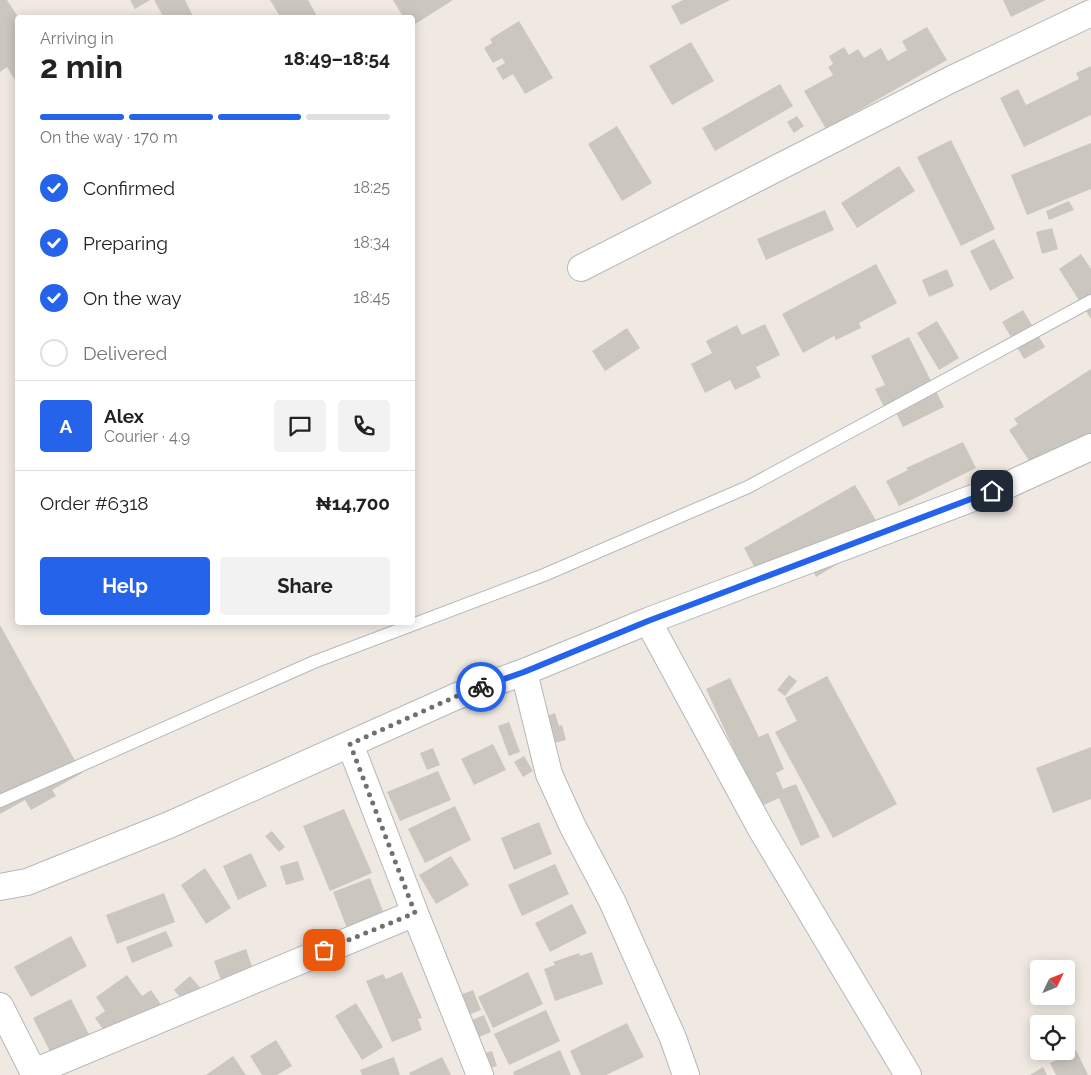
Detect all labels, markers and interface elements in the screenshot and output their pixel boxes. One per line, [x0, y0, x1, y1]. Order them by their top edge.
text: Arriving in [40, 29, 114, 48]
text: 18:49–18:54 [284, 47, 390, 69]
text: 2 min [40, 48, 123, 85]
text: On the way · 170 m [40, 128, 178, 147]
icon: check [40, 174, 68, 202]
text: Confirmed [83, 177, 175, 199]
text: 18:25 [354, 178, 390, 197]
icon: check [40, 229, 68, 257]
text: Preparing [83, 232, 168, 254]
text: 18:34 [353, 233, 390, 252]
icon: check [40, 284, 68, 312]
text: On the way [83, 287, 182, 309]
text: 18:45 [353, 288, 390, 307]
text: Delivered [83, 342, 167, 364]
button: chat [274, 400, 326, 452]
button: phone [338, 400, 390, 452]
text: Alex [104, 405, 144, 427]
text: A [60, 415, 72, 437]
text: Courier · 4.9 [104, 427, 190, 446]
pin [971, 470, 1013, 512]
icon: home [978, 477, 1006, 505]
text: Order #6318 [40, 492, 149, 514]
text: ₦14,700 [315, 492, 390, 514]
button: Help [40, 557, 210, 615]
button: Share [220, 557, 390, 615]
courier [456, 662, 506, 712]
icon: bike [467, 673, 495, 701]
pin [303, 929, 345, 971]
icon: bag [310, 936, 338, 964]
north arrow [1030, 960, 1075, 1005]
map controls [1030, 960, 1075, 1060]
button: locate [1030, 1015, 1075, 1060]

